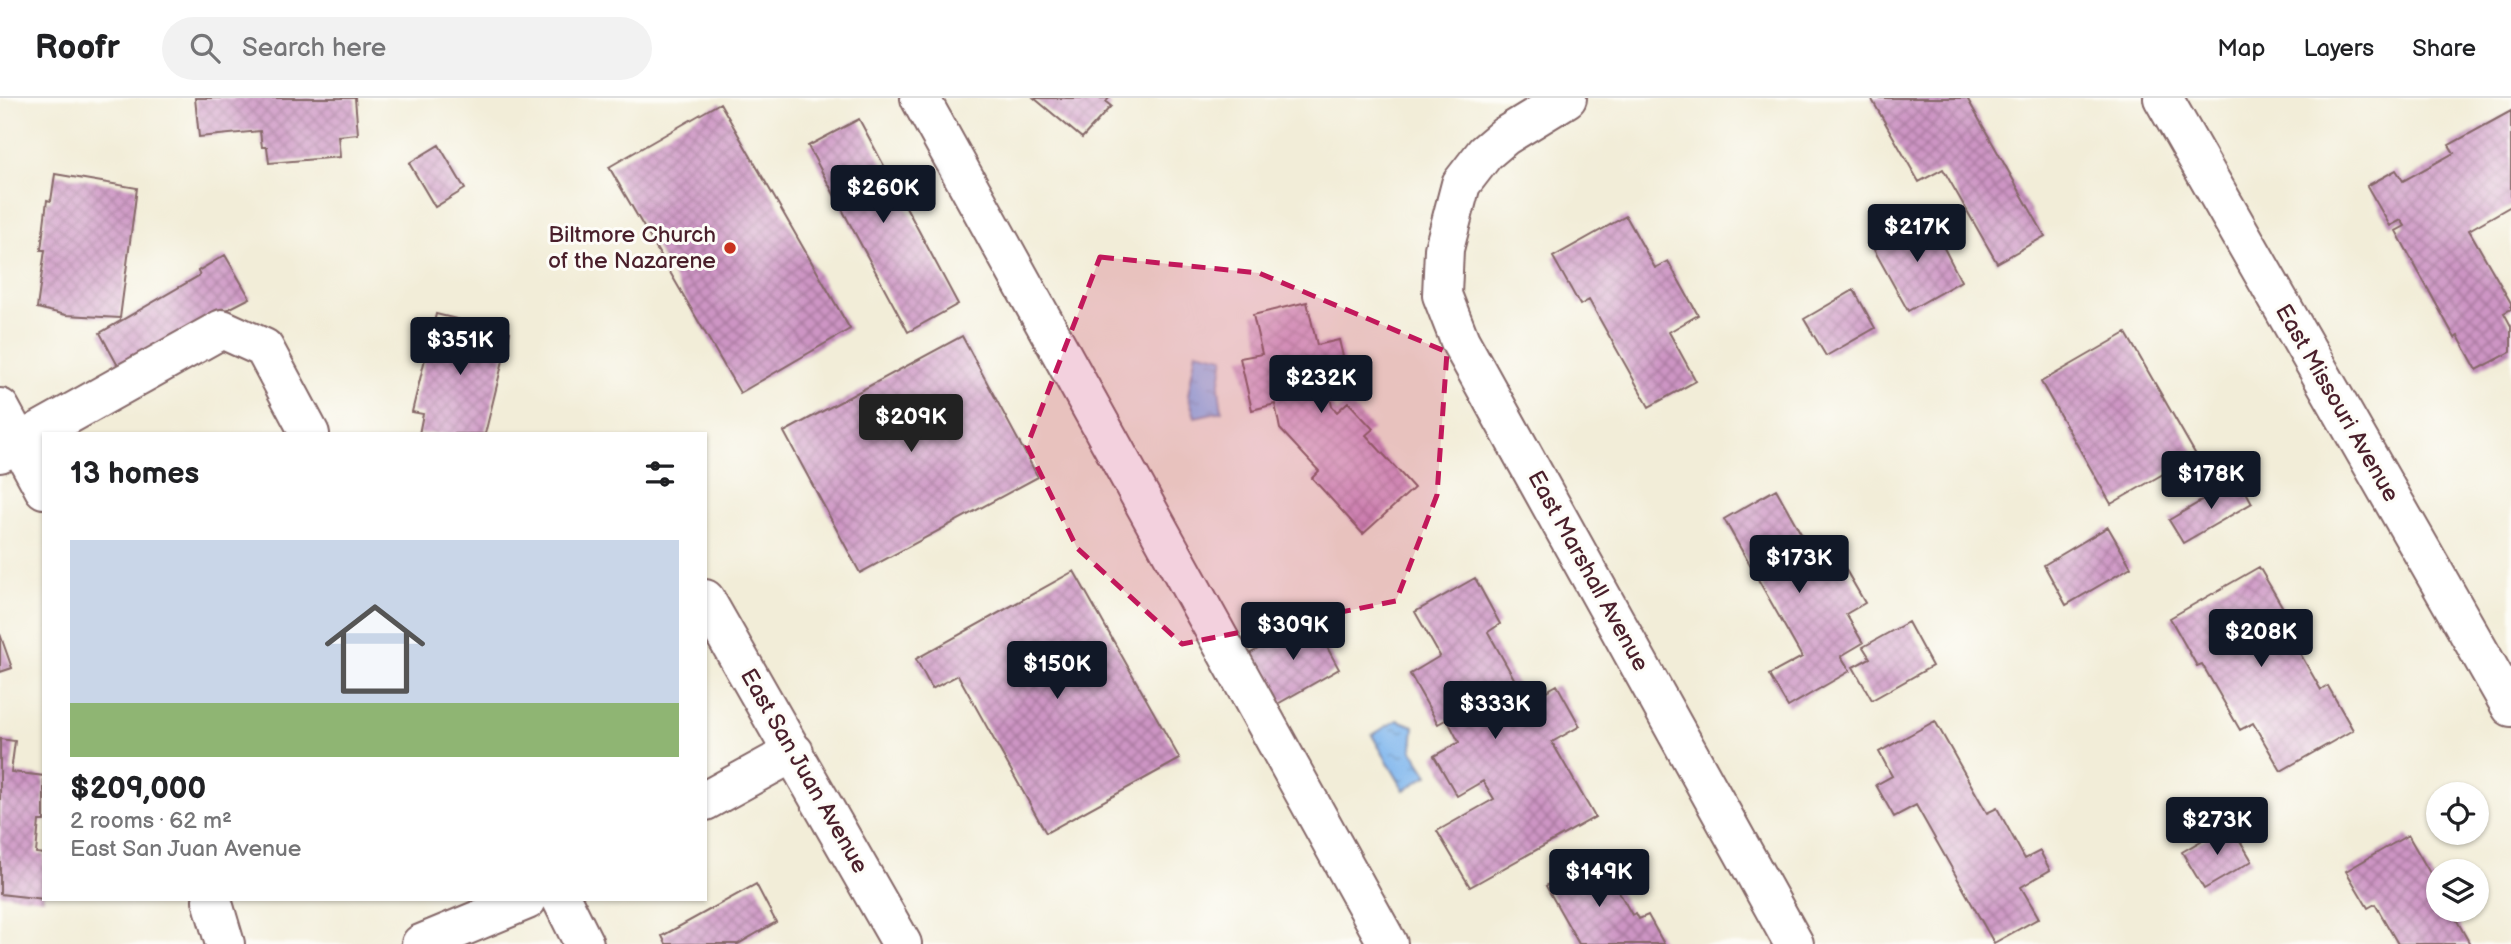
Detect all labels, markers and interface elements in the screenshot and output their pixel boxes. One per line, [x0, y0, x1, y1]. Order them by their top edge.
search box [162, 17, 652, 80]
text: Roofr [35, 28, 120, 68]
icon: search [186, 29, 224, 67]
text: Search here [242, 33, 386, 64]
text: Map [2217, 34, 2265, 63]
text: Layers [2303, 34, 2374, 63]
text: Share [2412, 34, 2476, 63]
pin: $260K [834, 166, 932, 225]
text: $260K [847, 174, 919, 202]
pin: $217K [1868, 204, 1966, 264]
text: $217K [1884, 213, 1950, 241]
place label: Biltmore Church of the Nazarene [548, 221, 716, 275]
marker: Biltmore Church of the Nazarene [722, 240, 738, 256]
street label: East Missouri Avenue [2269, 299, 2405, 507]
pin: $351K [411, 317, 509, 377]
text: $351K [426, 326, 494, 354]
pin: $232K [1272, 356, 1370, 415]
text: $232K [1285, 364, 1357, 392]
pin: $209K [862, 394, 960, 454]
text: $209K [875, 403, 947, 431]
pin: $178K [2162, 452, 2260, 511]
icon: filters [641, 455, 679, 493]
text: 13 homes [70, 456, 199, 492]
text: $178K [2178, 460, 2245, 488]
street label: East Marshall Avenue [1521, 466, 1655, 676]
pin: $173K [1750, 536, 1848, 595]
text: $173K [1766, 544, 1832, 572]
icon: home [312, 586, 438, 712]
pin: $309K [1244, 602, 1342, 662]
pin: $208K [2212, 610, 2310, 669]
text: $309K [1257, 611, 1329, 639]
text: $208K [2225, 618, 2297, 646]
pin: $150K [1008, 642, 1106, 701]
text: $150K [1023, 650, 1091, 678]
street label: East San Juan Avenue [734, 664, 874, 878]
pin: $333K [1446, 682, 1544, 741]
text: $333K [1459, 690, 1531, 718]
text: $209,000 [70, 771, 206, 807]
map controls [2426, 782, 2489, 922]
button: locate [2426, 782, 2489, 845]
pin: $273K [2168, 798, 2266, 857]
text: $273K [2182, 806, 2252, 834]
text: 2 rooms · 62 m² [70, 807, 232, 835]
text: East San Juan Avenue [70, 835, 301, 863]
pin: $149K [1550, 850, 1648, 909]
text: $149K [1565, 858, 1633, 886]
button: layers [2426, 859, 2489, 922]

